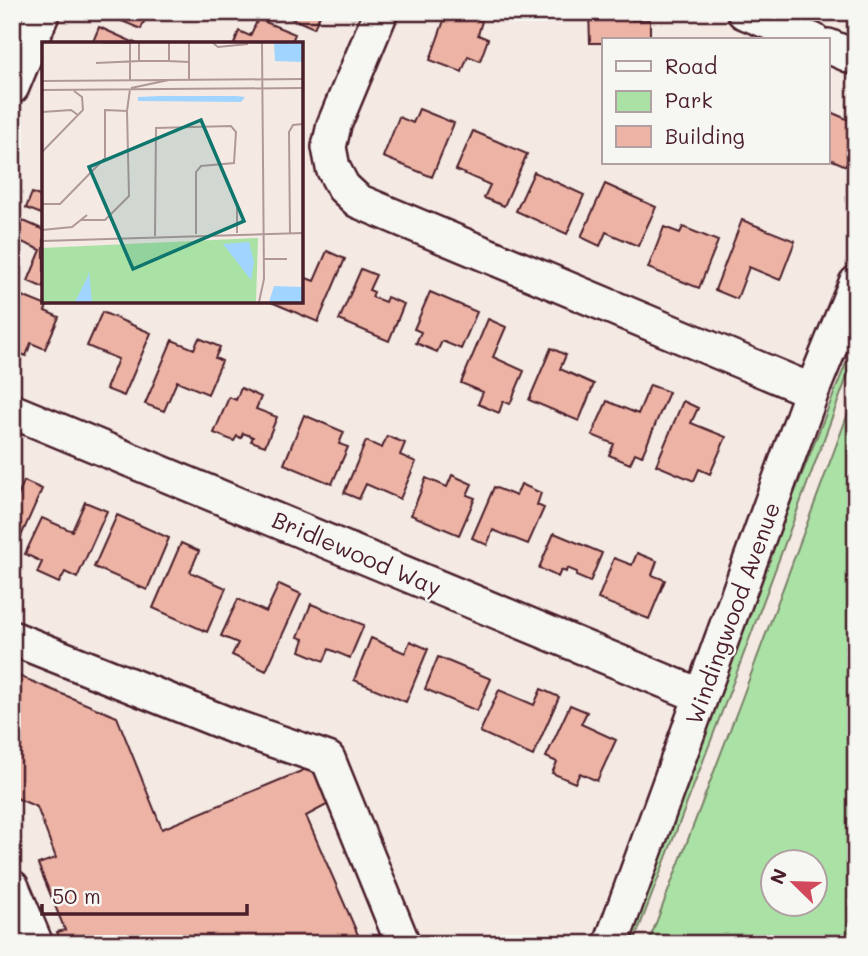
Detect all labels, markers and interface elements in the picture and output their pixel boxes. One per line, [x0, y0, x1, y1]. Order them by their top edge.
legend [602, 38, 830, 164]
inset map [42, 42, 303, 303]
text: Road [665, 52, 717, 79]
text: Park [665, 86, 713, 113]
text: Building [665, 122, 745, 149]
street label: Windingwood Avenue [678, 498, 786, 728]
street label: Bridlewood Way [268, 504, 446, 602]
north arrow [760, 848, 830, 918]
text: N [764, 865, 792, 888]
scale bar [42, 872, 247, 916]
text: 50 m [52, 882, 101, 909]

